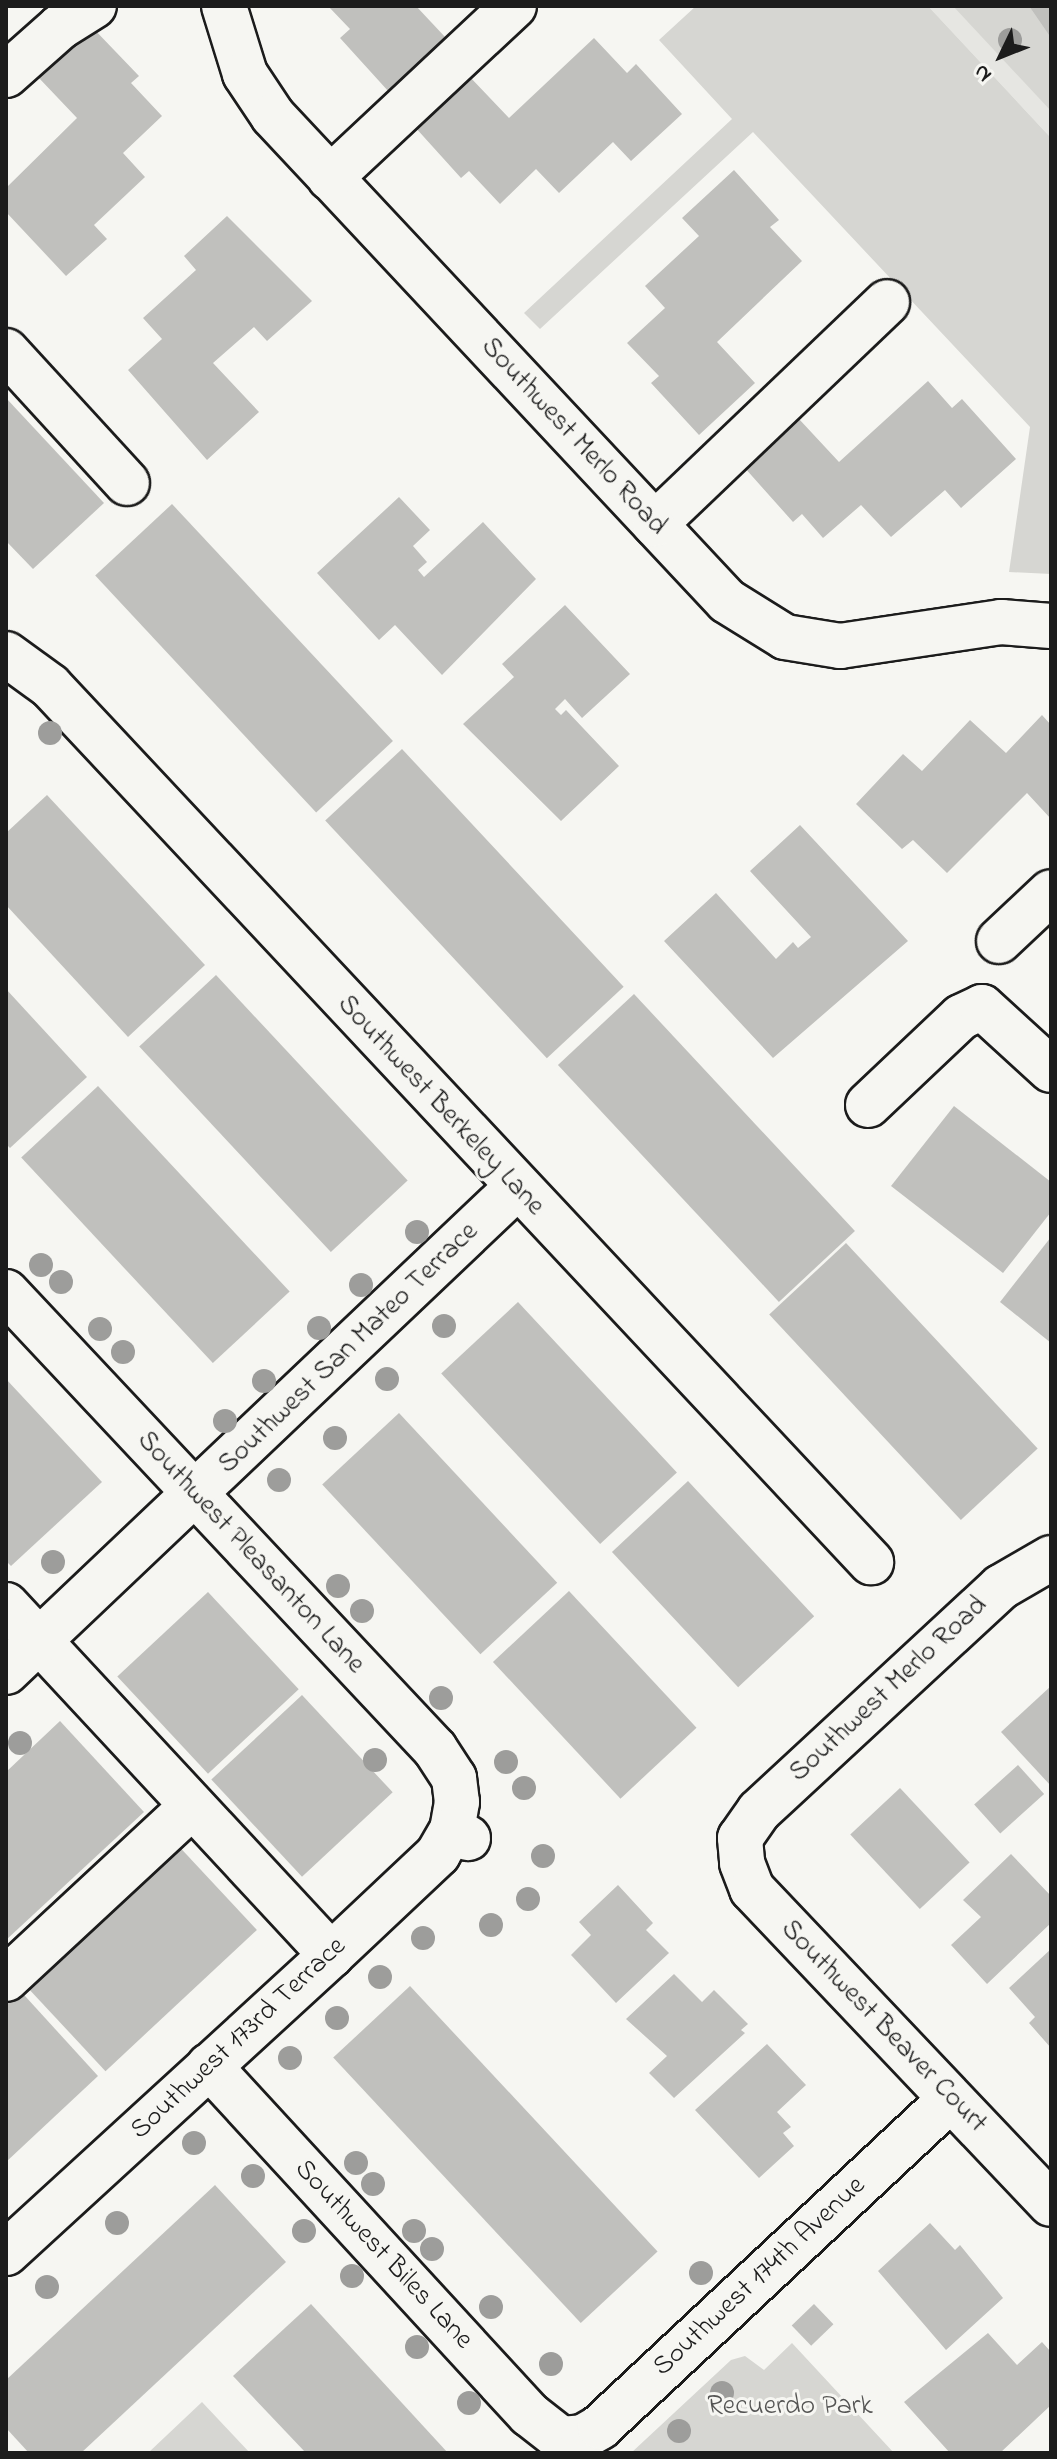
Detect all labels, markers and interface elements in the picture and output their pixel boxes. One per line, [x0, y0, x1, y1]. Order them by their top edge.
north arrow [961, 16, 1041, 96]
text: N [967, 56, 1000, 89]
street label: Southwest Merlo Road [473, 331, 673, 543]
street label: Southwest Berkeley Lane [329, 989, 551, 1223]
street label: Southwest San Mateo Terrace [212, 1216, 486, 1482]
street label: Southwest Pleasanton Lane [129, 1425, 371, 1681]
street label: Southwest Merlo Road [783, 1590, 995, 1790]
street label: Southwest Beaver Court [773, 1914, 993, 2140]
street label: Southwest 173rd Terrace [124, 1930, 354, 2148]
street label: Southwest Biles Lane [287, 2153, 479, 2357]
street label: Southwest 174th Avenue [647, 2170, 873, 2384]
park label: Recuerdo Park [707, 2390, 873, 2424]

